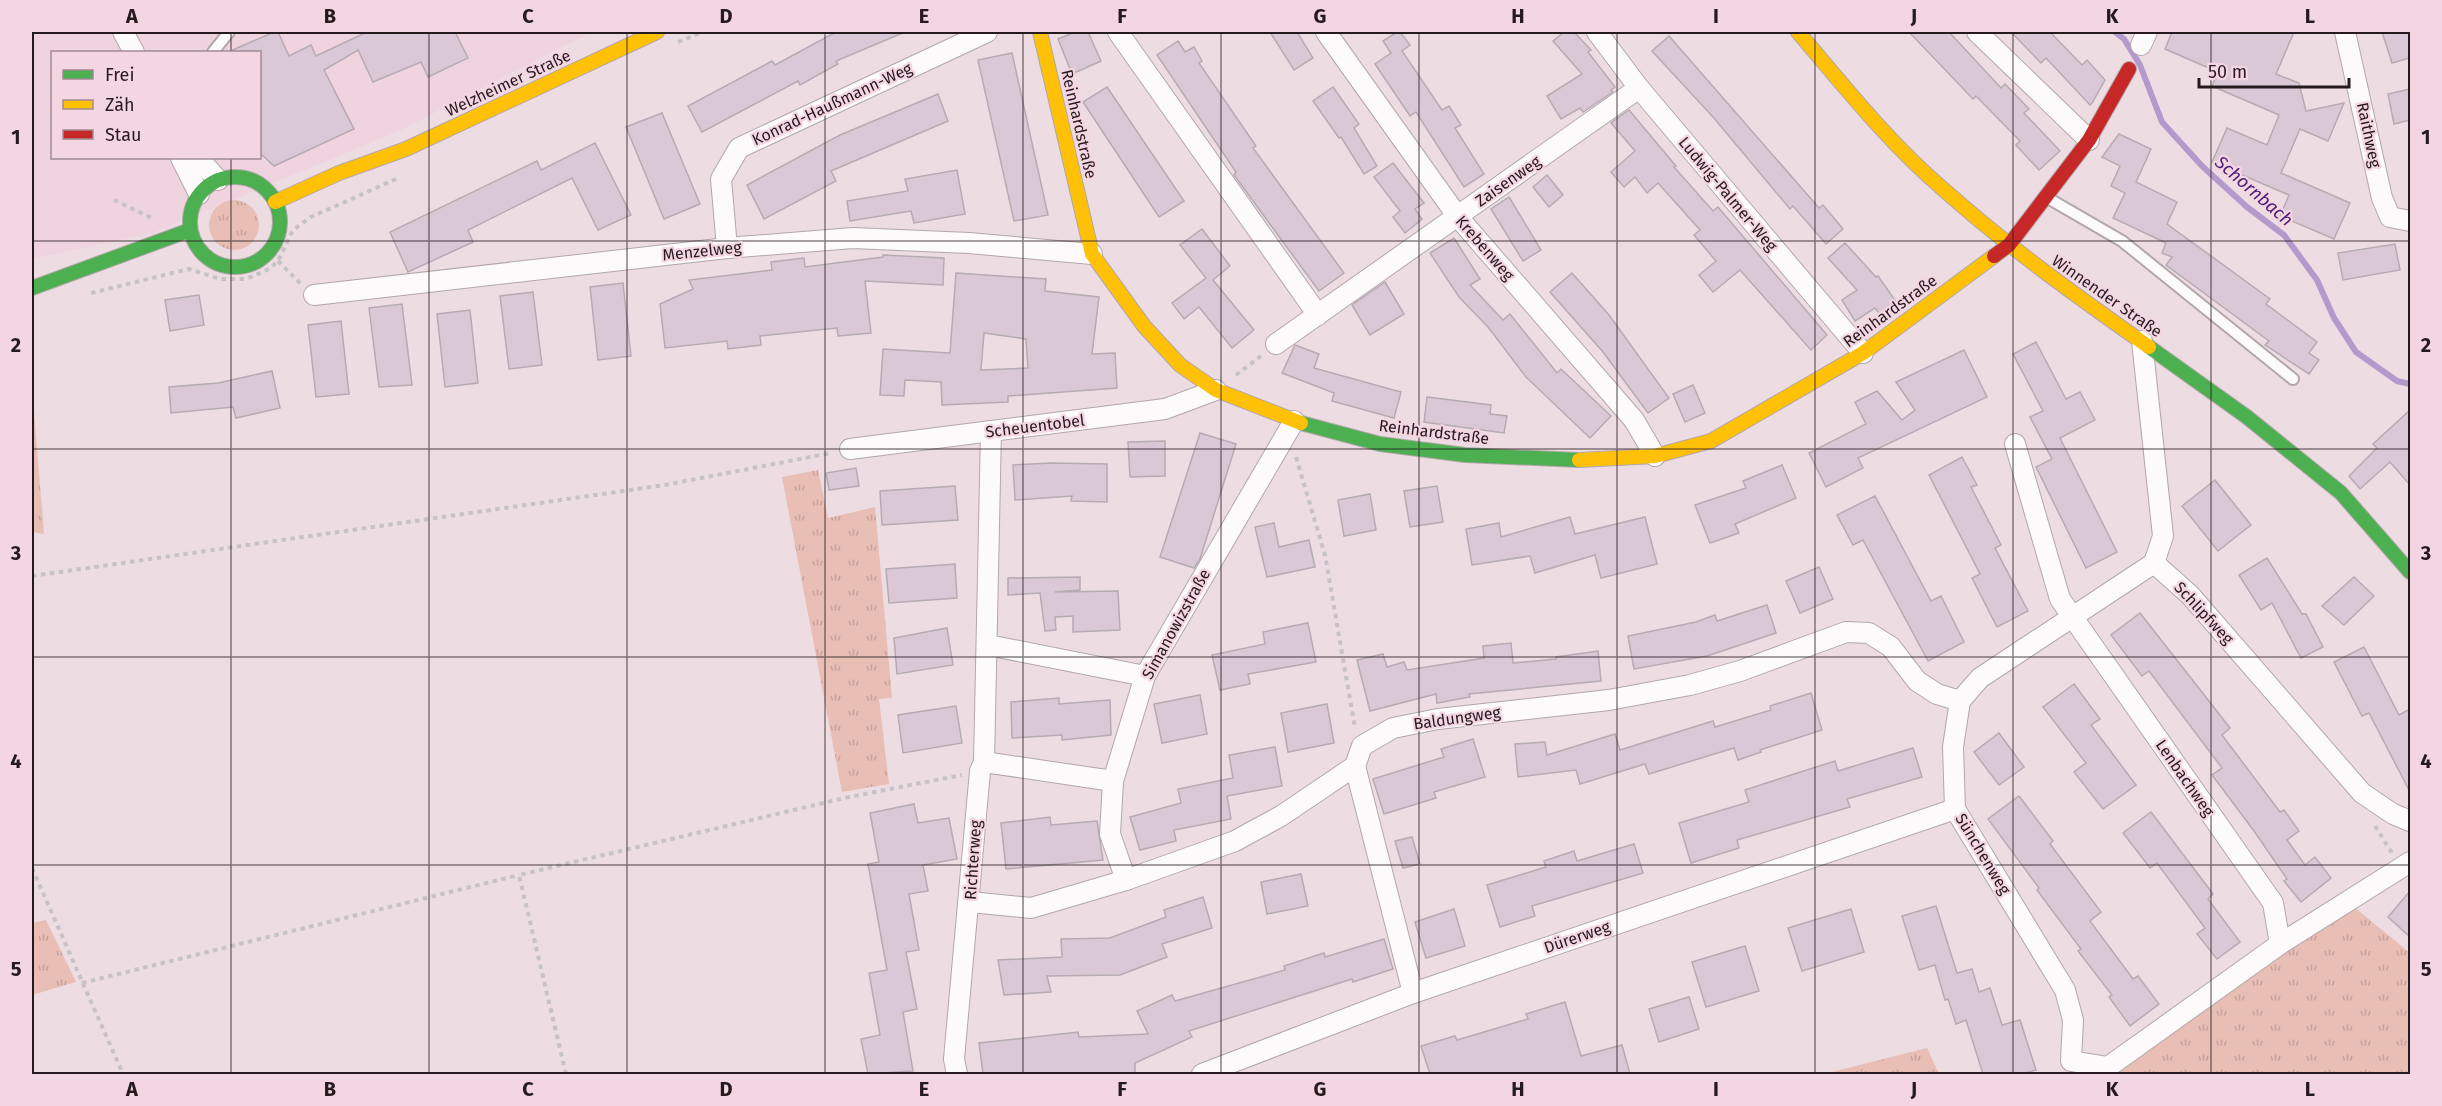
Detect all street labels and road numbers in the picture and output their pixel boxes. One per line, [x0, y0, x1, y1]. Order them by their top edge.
street label: Welzheimer Straße [442, 46, 574, 120]
street label: Konrad-Haußmann-Weg [749, 58, 916, 149]
street label: Reinhardstraße [1057, 68, 1101, 180]
street label: Raithweg [2353, 101, 2385, 170]
street label: Ludwig-Palmer-Weg [1675, 133, 1782, 256]
street label: Zaisenweg [1472, 151, 1545, 210]
street label: Krebenweg [1452, 212, 1519, 285]
street label: Menzelweg [662, 237, 743, 265]
street label: Winnender Straße [2048, 251, 2166, 341]
street label: Reinhardstraße [1839, 271, 1941, 351]
street label: Scheuentobel [984, 410, 1086, 442]
street label: Reinhardstraße [1378, 416, 1490, 448]
street label: Simanowizstraße [1138, 566, 1214, 682]
street label: Schlipfweg [2170, 578, 2238, 649]
street label: Baldungweg [1412, 702, 1503, 734]
street label: Lenbachweg [2152, 736, 2219, 821]
street label: Sünchenweg [1951, 810, 2015, 898]
street label: Richterweg [961, 819, 985, 901]
street label: Dürerweg [1541, 917, 1613, 957]

